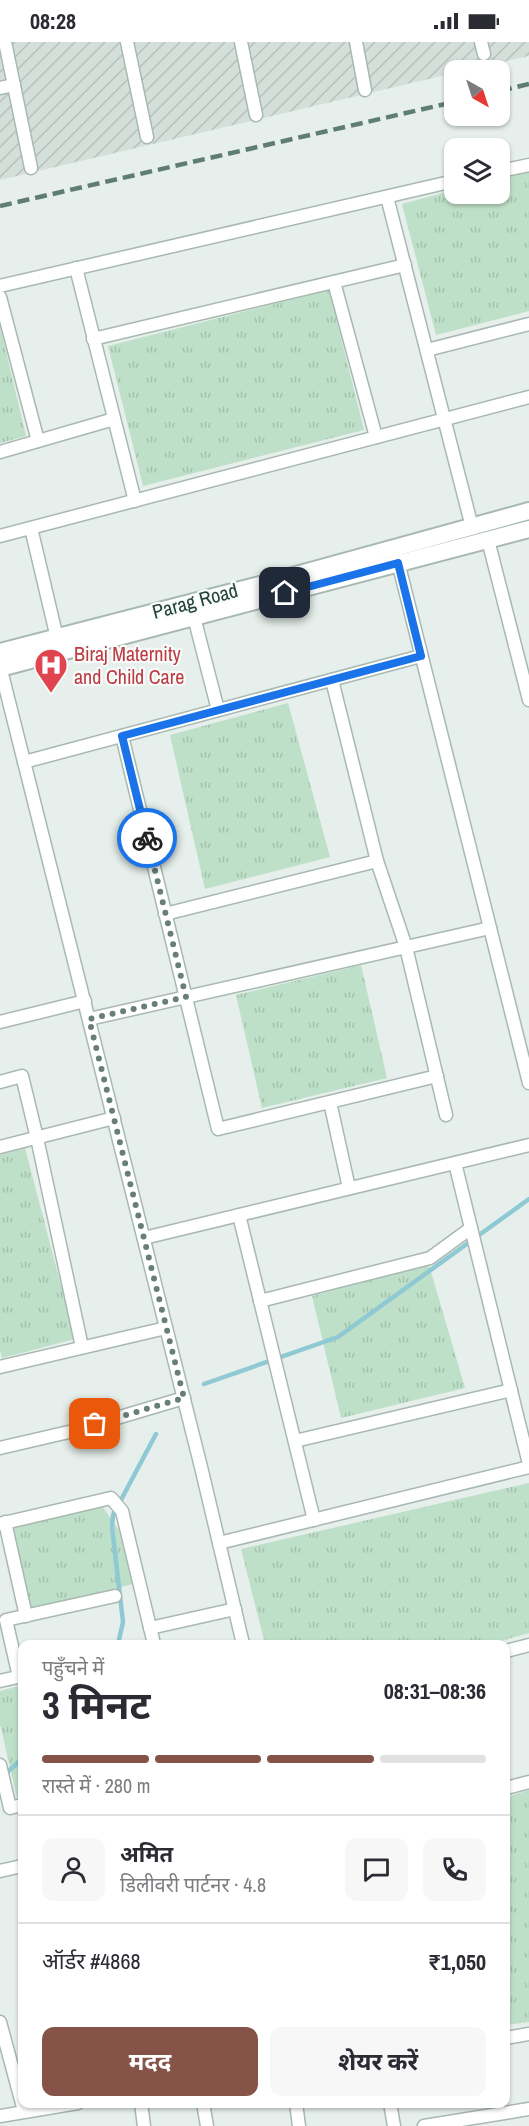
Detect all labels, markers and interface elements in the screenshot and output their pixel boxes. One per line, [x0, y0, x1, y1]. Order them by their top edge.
text: 08:28 [30, 6, 76, 36]
north arrow [444, 60, 510, 126]
map controls [444, 60, 510, 204]
button: layers [444, 138, 510, 204]
pin [259, 567, 310, 618]
street label: Parag Road [149, 576, 241, 625]
icon: home [268, 576, 301, 609]
place label: Biraj Maternity and Child Care [74, 640, 184, 690]
hospital icon: Biraj Maternity and Child Care [33, 647, 69, 694]
courier [117, 808, 177, 868]
icon: bike [131, 822, 164, 855]
pin [69, 1398, 120, 1449]
icon: bag [78, 1407, 111, 1440]
text: पहुँचने में [42, 1654, 104, 1681]
text: 08:31–08:36 [384, 1676, 486, 1706]
text: 3 मिनट [42, 1679, 151, 1731]
text: रास्ते में · 280 m [42, 1772, 150, 1799]
button: person [42, 1838, 105, 1901]
button: chat [345, 1838, 408, 1901]
button: phone [423, 1838, 486, 1901]
text: अमित [120, 1839, 173, 1869]
text: डिलीवरी पार्टनर · 4.8 [120, 1871, 266, 1898]
text: ऑर्डर #4868 [42, 1946, 140, 1976]
text: ₹1,050 [428, 1947, 486, 1977]
button: मदद [42, 2027, 258, 2096]
button: शेयर करें [270, 2027, 486, 2096]

